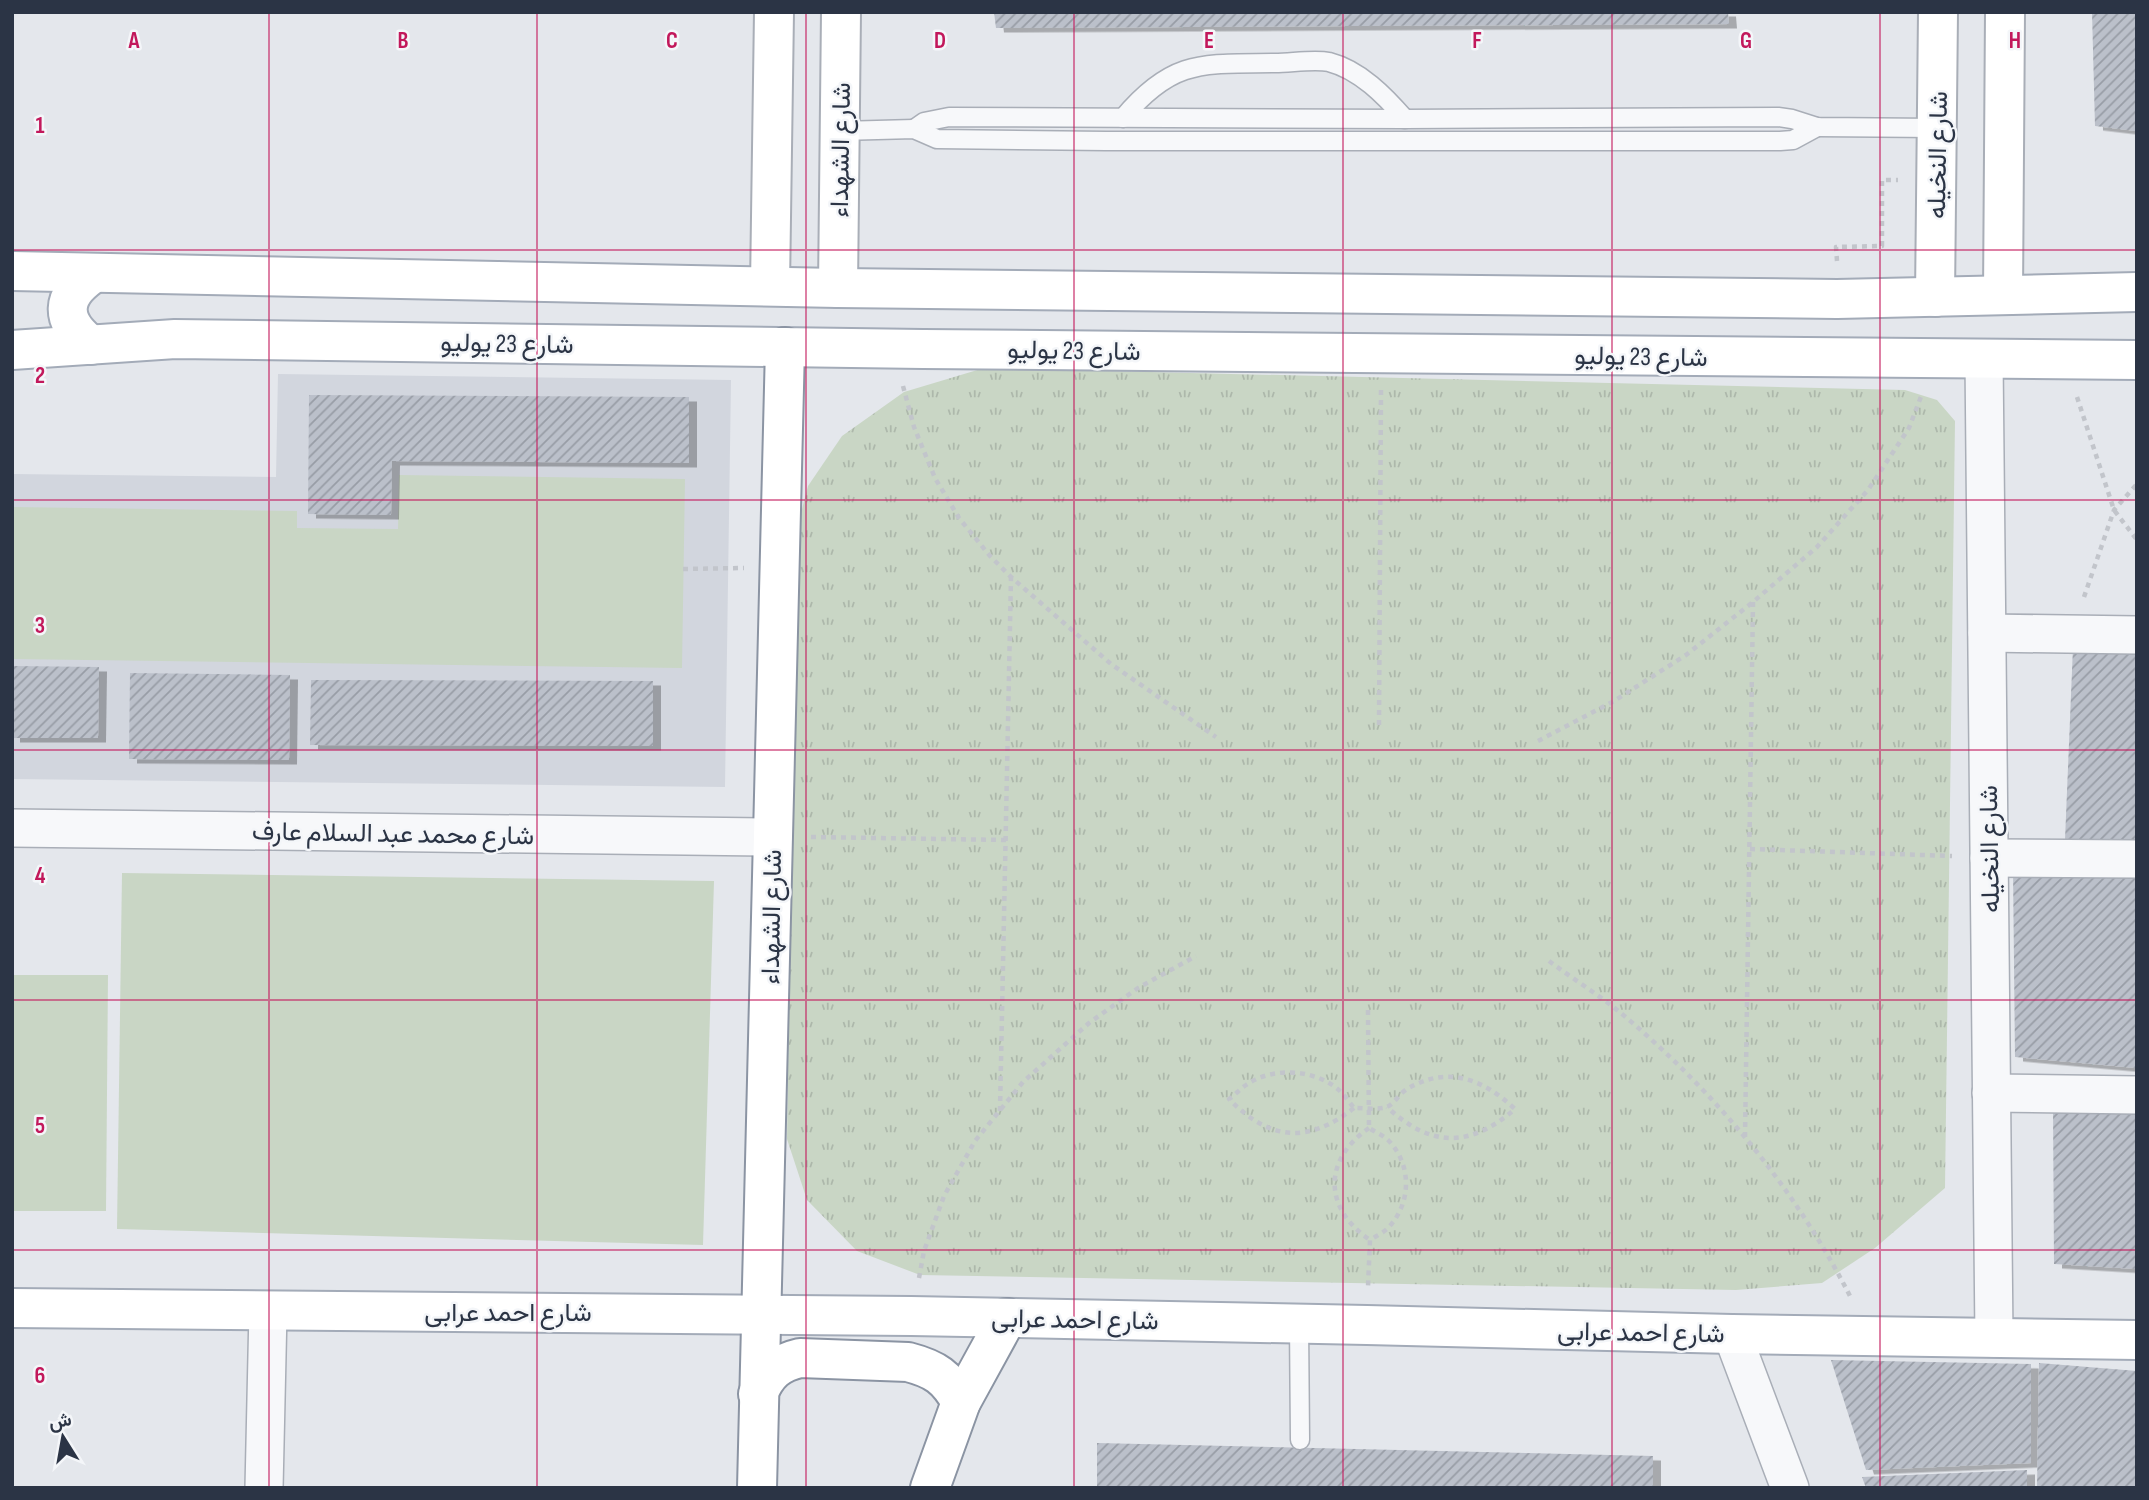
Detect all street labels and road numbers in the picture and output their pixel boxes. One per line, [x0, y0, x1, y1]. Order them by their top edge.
street label: شارع الشهداء [825, 82, 859, 218]
street label: شارع النخيله [1922, 91, 1956, 219]
street label: شارع 23 يوليو [440, 328, 574, 362]
street label: شارع 23 يوليو [1007, 335, 1141, 369]
street label: شارع 23 يوليو [1574, 341, 1708, 375]
street label: شارع النخيله [1974, 785, 2008, 913]
street label: شارع محمد عبد السلام عارف [252, 817, 534, 853]
street label: شارع الشهداء [756, 849, 790, 985]
street label: شارع احمد عرابى [424, 1298, 592, 1330]
street label: شارع احمد عرابى [991, 1304, 1159, 1338]
street label: شارع احمد عرابى [1557, 1317, 1725, 1351]

